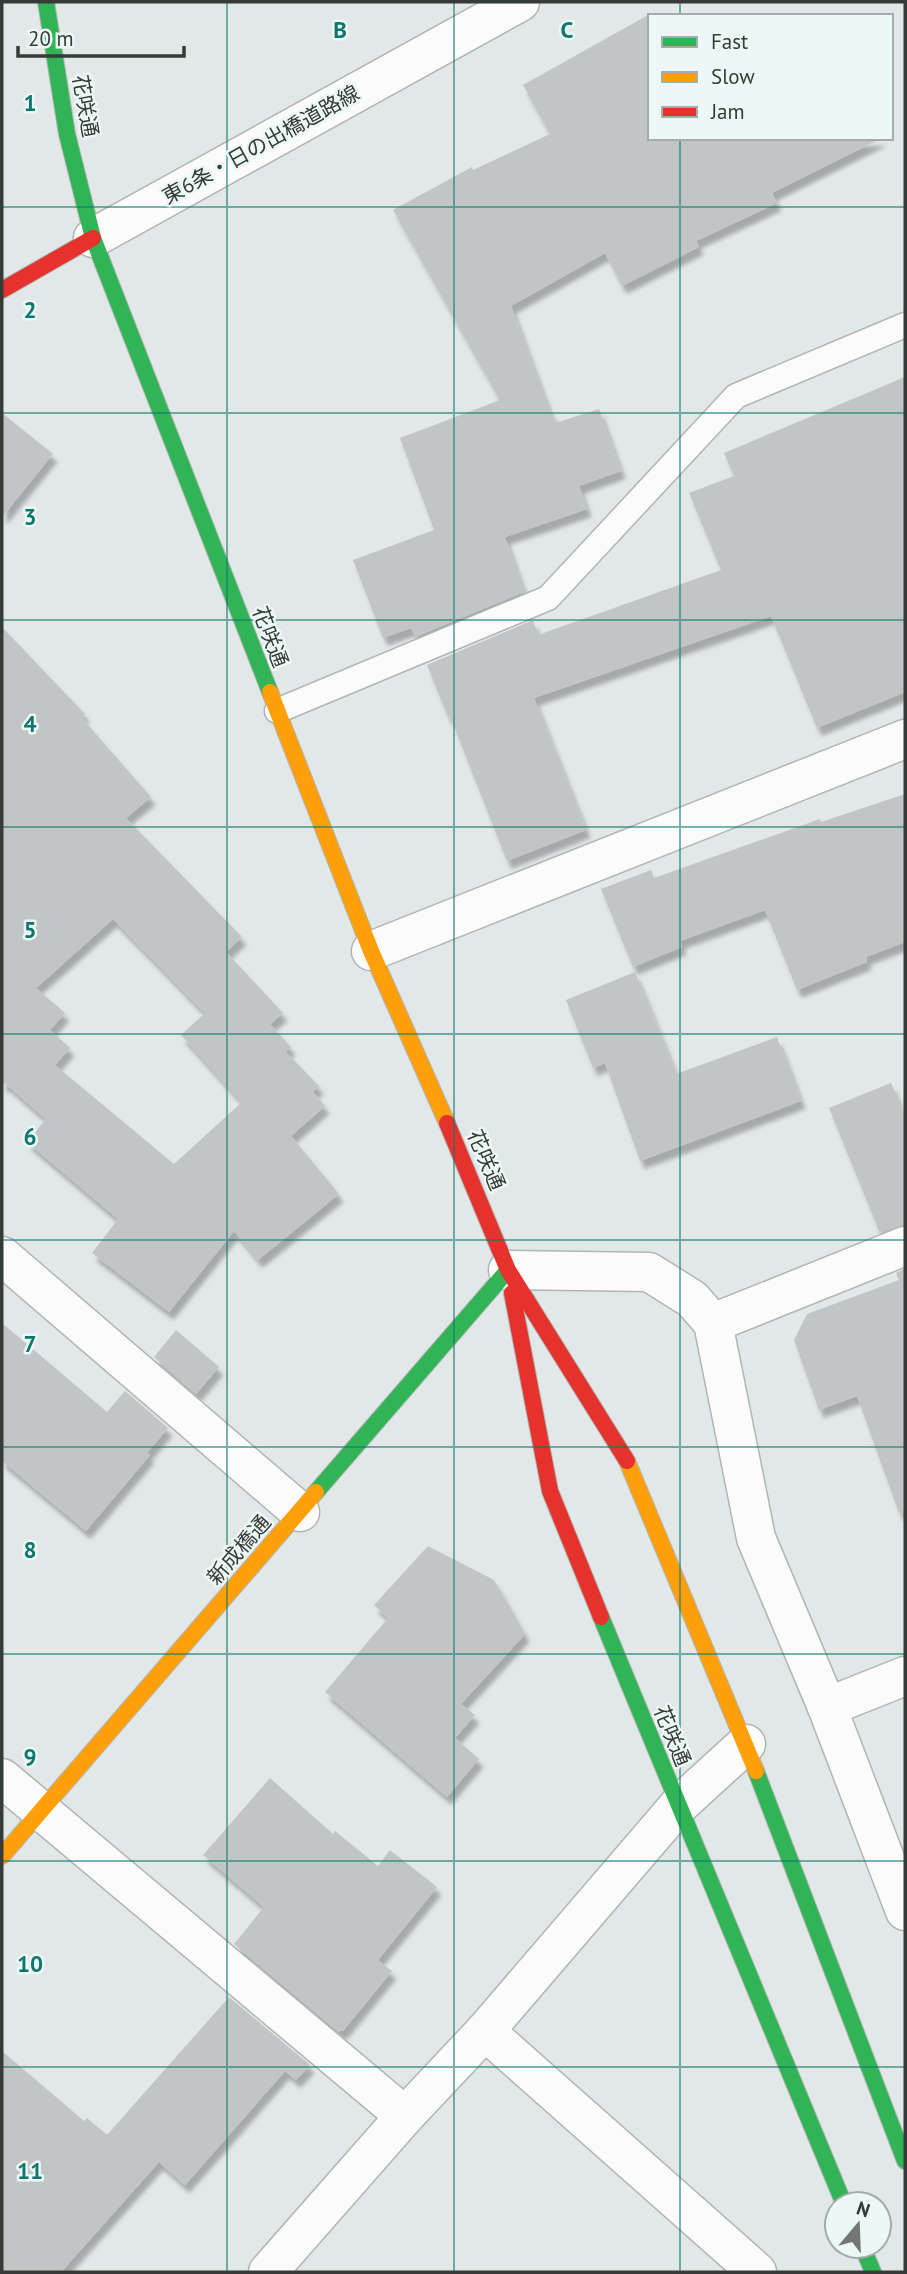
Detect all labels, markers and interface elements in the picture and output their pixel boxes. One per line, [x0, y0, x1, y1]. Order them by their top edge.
scale bar [18, 14, 184, 58]
legend [648, 14, 893, 140]
text: B [333, 15, 347, 44]
text: C [561, 15, 574, 44]
text: 20 m [28, 25, 74, 52]
text: Fast [711, 28, 748, 55]
text: Slow [711, 63, 755, 90]
street label: 花咲通 [67, 73, 104, 139]
street label: 東6条・日の出橋道路線 [157, 79, 364, 210]
text: 1 [23, 88, 37, 117]
text: Jam [710, 98, 745, 125]
text: 2 [23, 295, 37, 324]
text: 3 [23, 502, 37, 531]
street label: 花咲通 [247, 603, 294, 671]
text: 4 [23, 709, 37, 738]
text: 5 [23, 915, 37, 944]
text: 6 [23, 1122, 37, 1151]
street label: 花咲通 [462, 1126, 511, 1194]
text: 7 [23, 1329, 37, 1358]
street label: 新成橋通 [201, 1509, 276, 1590]
text: 8 [23, 1535, 37, 1564]
street label: 花咲通 [648, 1702, 697, 1770]
text: 9 [23, 1742, 37, 1771]
text: 10 [17, 1949, 43, 1978]
text: 11 [17, 2156, 43, 2185]
north arrow [823, 2190, 893, 2260]
text: N [854, 2196, 873, 2222]

